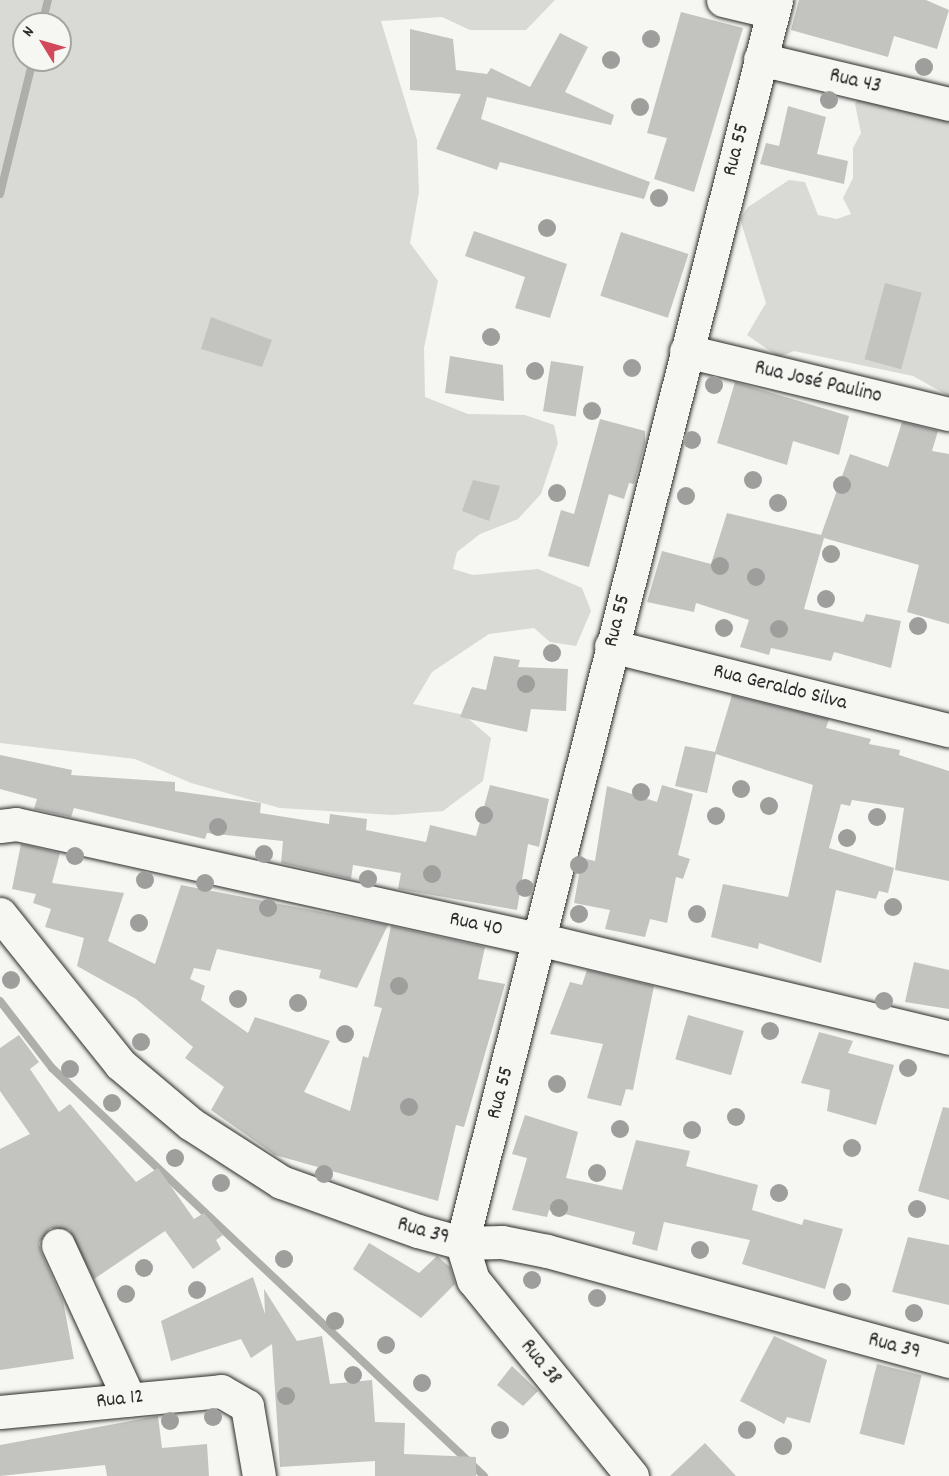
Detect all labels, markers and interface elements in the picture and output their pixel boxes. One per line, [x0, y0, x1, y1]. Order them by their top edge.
north arrow [12, 12, 72, 72]
text: N [17, 22, 40, 42]
street label: Rua 43 [827, 64, 883, 100]
street label: Rua 55 [718, 121, 756, 179]
street label: Rua José Paulino [752, 356, 884, 410]
street label: Rua 55 [599, 592, 637, 650]
street label: Rua Geraldo Silva [710, 659, 850, 717]
street label: Rua 40 [447, 907, 505, 943]
street label: Rua 55 [482, 1064, 520, 1122]
street label: Rua 39 [394, 1213, 452, 1251]
street label: Rua 39 [865, 1328, 923, 1366]
street label: Rua 38 [514, 1335, 566, 1391]
street label: Rua 12 [95, 1385, 145, 1415]

